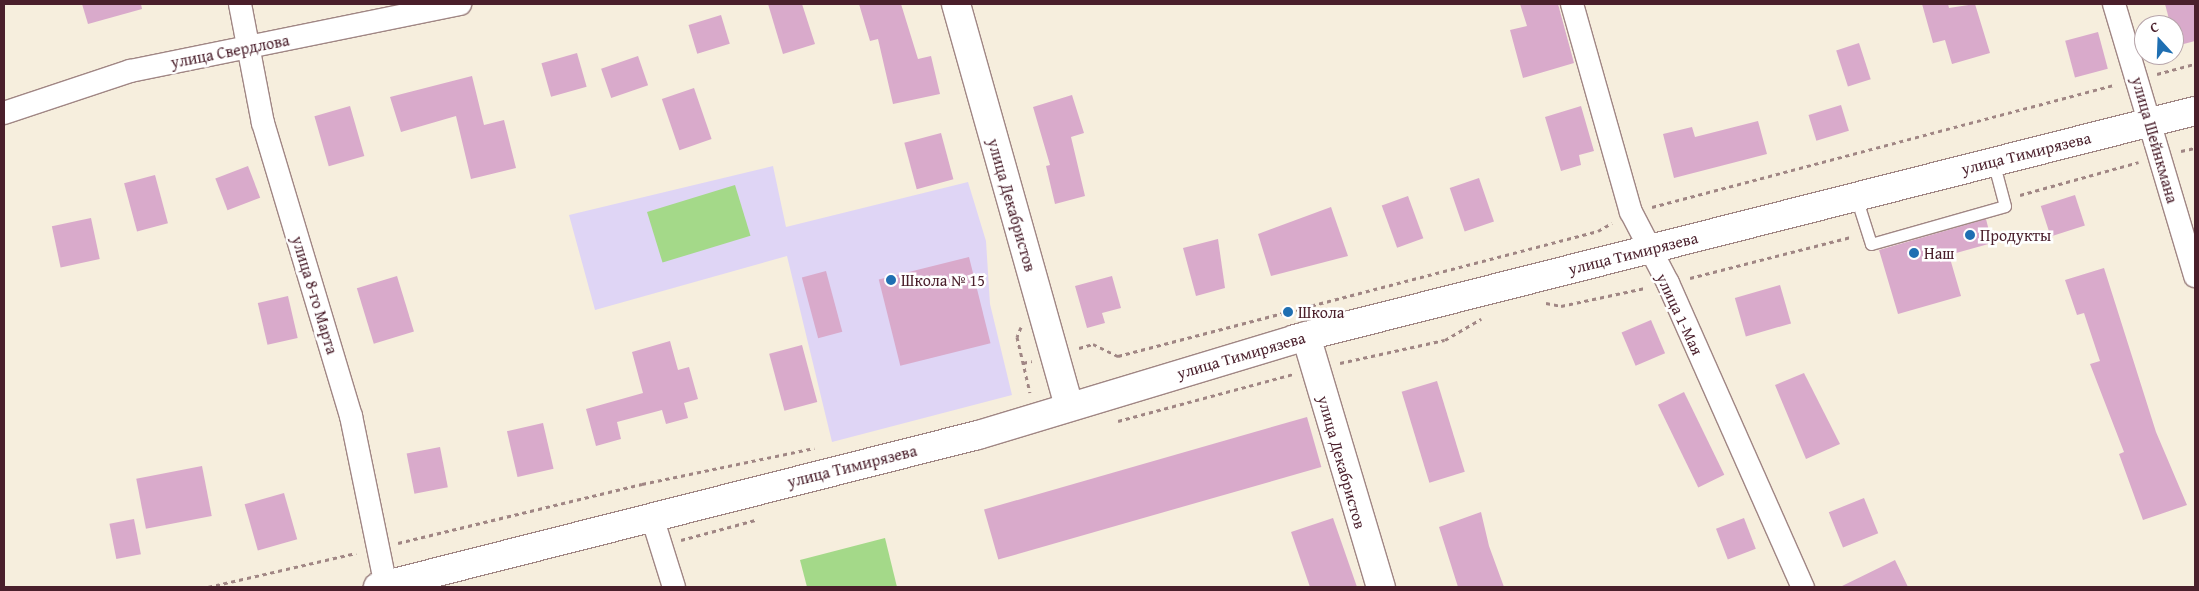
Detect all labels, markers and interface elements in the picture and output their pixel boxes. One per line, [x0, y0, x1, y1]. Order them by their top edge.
north arrow [2134, 15, 2184, 65]
text: С [2147, 16, 2161, 38]
street label: улица Свердлова [169, 30, 291, 72]
street label: улица Шейнкмана [2128, 75, 2182, 205]
street label: улица Тимирязева [1959, 128, 2093, 178]
street label: улица Декабристов [984, 136, 1040, 274]
place label: Продукты [1980, 225, 2051, 245]
street label: улица Тимирязева [1566, 228, 1700, 278]
marker: Продукты [1964, 229, 1976, 241]
street label: улица 8-го Марта [288, 234, 342, 356]
place label: Наш [1924, 243, 1954, 263]
marker: Наш [1908, 247, 1920, 259]
place label: Школа № 15 [901, 270, 985, 290]
street label: улица 1-Мая [1653, 270, 1707, 358]
marker: Школа № 15 [885, 274, 897, 286]
place label: Школа [1298, 302, 1344, 322]
marker: Школа [1282, 306, 1294, 318]
street label: улица Тимирязева [1175, 327, 1307, 383]
street label: улица Декабристов [1314, 393, 1370, 531]
street label: улица Тимирязева [785, 441, 919, 491]

